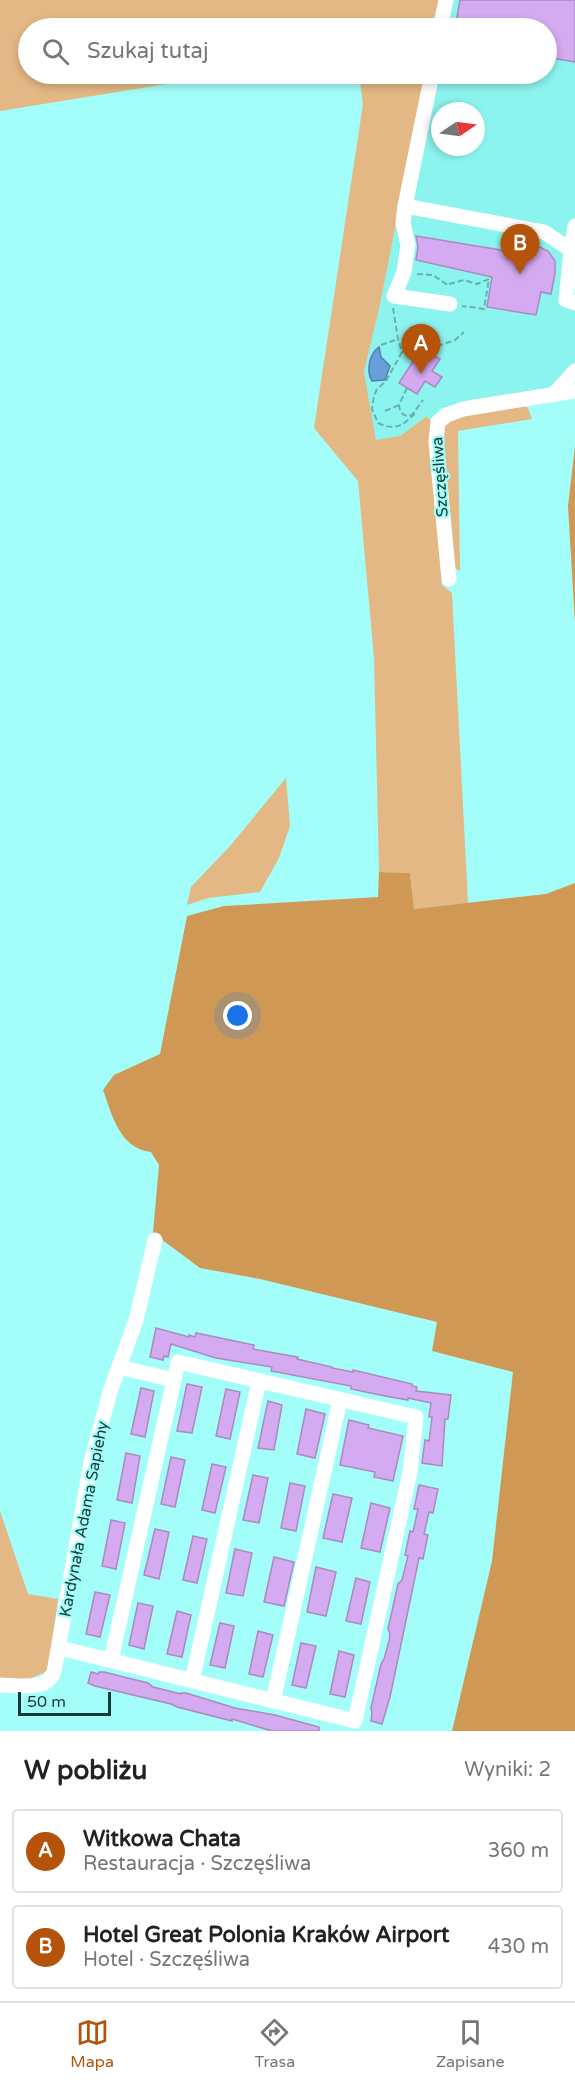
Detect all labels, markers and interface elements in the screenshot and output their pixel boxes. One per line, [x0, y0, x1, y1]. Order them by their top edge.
search box [18, 18, 557, 84]
icon: search [39, 35, 72, 68]
text: Szukaj tutaj [87, 38, 209, 64]
north arrow [431, 102, 485, 156]
pin: B [500, 224, 540, 274]
pin: A [402, 324, 440, 374]
street label: Szczęśliwa [427, 436, 453, 518]
your location [223, 1001, 252, 1030]
street label: Kardynała Adama Sapiehy [55, 1419, 113, 1619]
scale bar [18, 1689, 111, 1716]
text: 50 m [27, 1692, 66, 1712]
text: W pobliżu [24, 1755, 147, 1786]
text: Wyniki: 2 [464, 1758, 551, 1782]
text: Witkowa Chata [83, 1826, 241, 1852]
text: A [38, 1839, 53, 1863]
text: 360 m [488, 1839, 549, 1863]
text: Restauracja · Szczęśliwa [83, 1852, 311, 1876]
text: Hotel Great Polonia Kraków Airport [83, 1922, 450, 1948]
text: B [39, 1935, 52, 1959]
text: 430 m [488, 1935, 549, 1959]
text: Hotel · Szczęśliwa [83, 1948, 250, 1972]
tab: Mapa [70, 2016, 114, 2072]
tab: Trasa [255, 2016, 295, 2072]
tab: Zapisane [436, 2016, 505, 2072]

